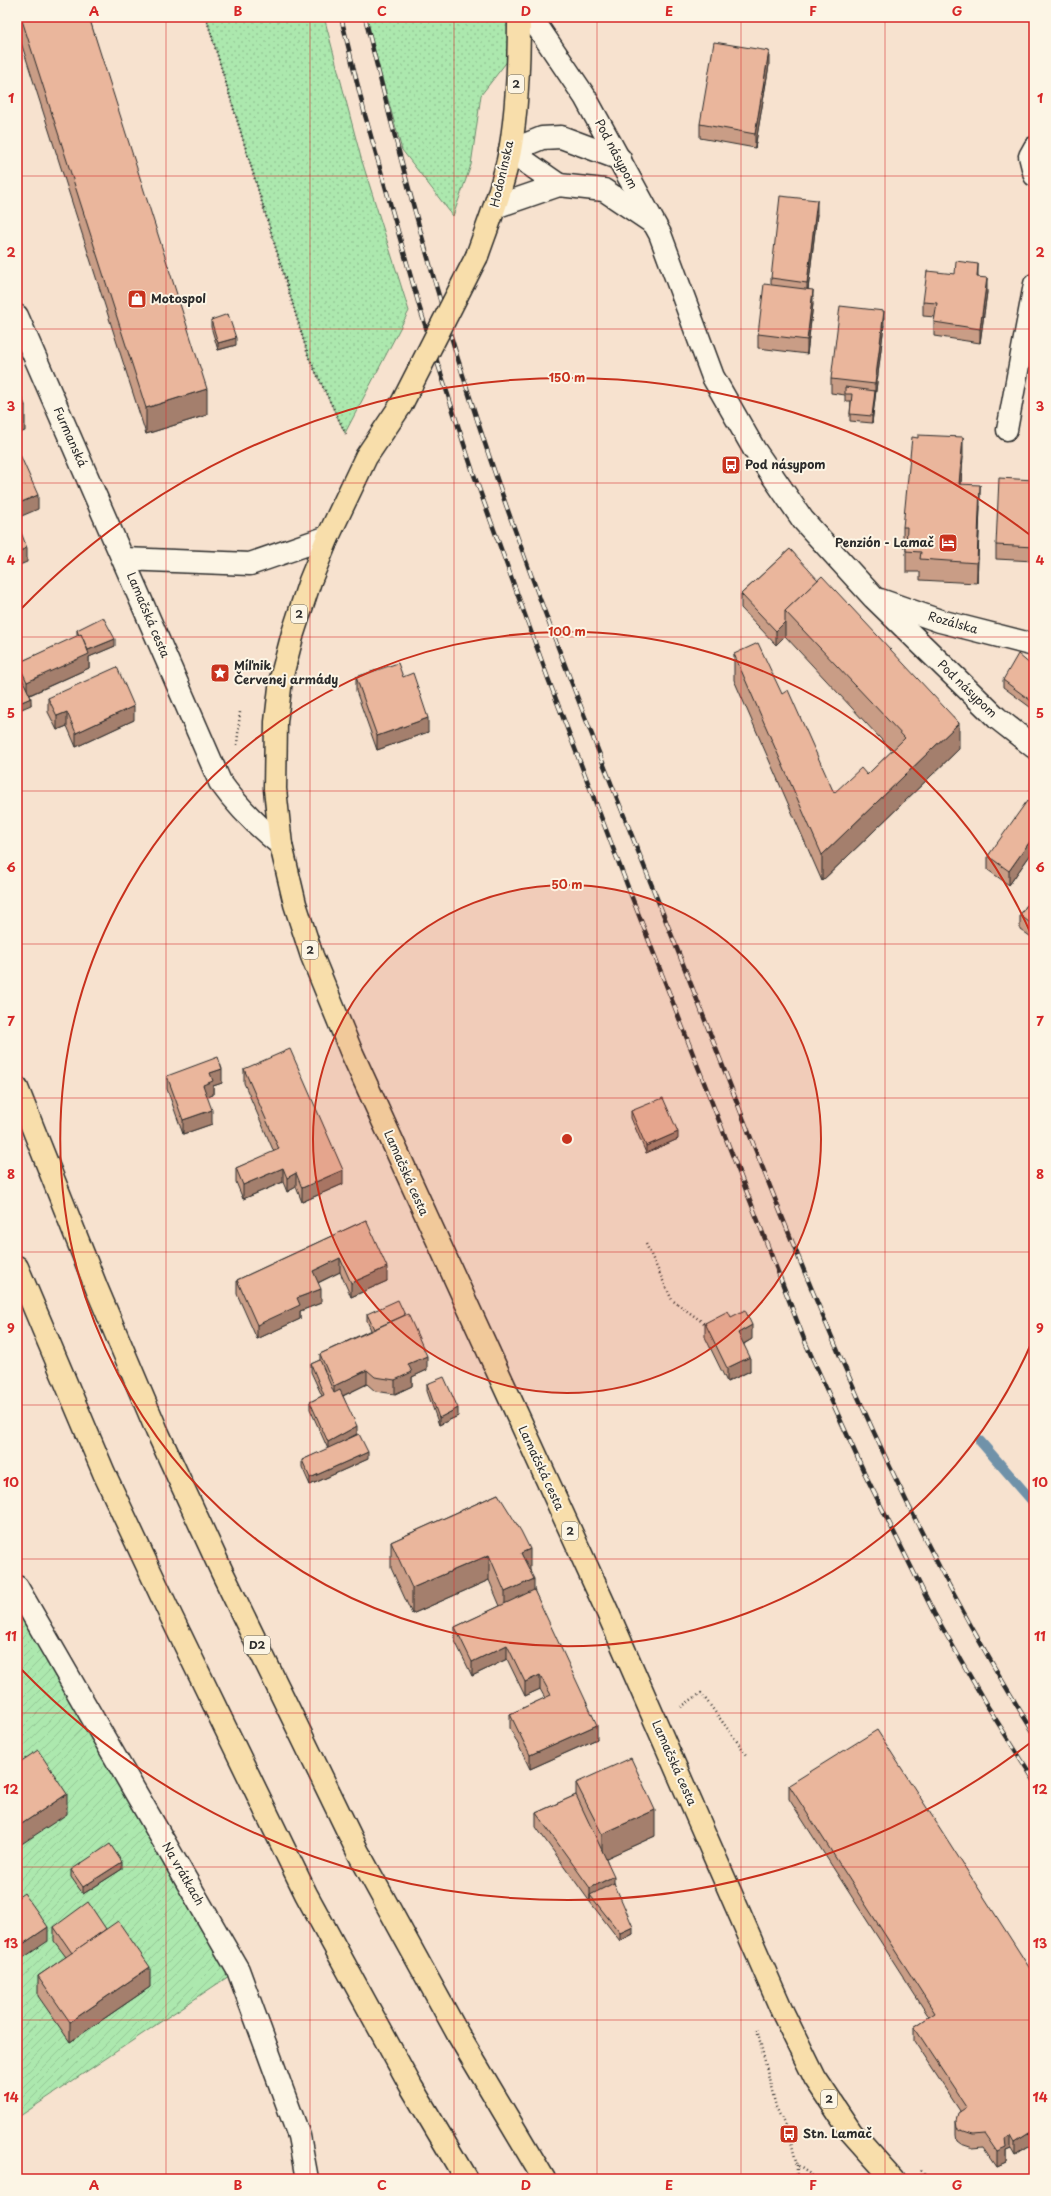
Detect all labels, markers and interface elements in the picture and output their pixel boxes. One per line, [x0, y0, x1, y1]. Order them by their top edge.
text: A [89, 1, 99, 20]
text: B [234, 1, 243, 20]
text: C [377, 1, 387, 20]
text: D [521, 1, 531, 20]
text: E [665, 1, 673, 20]
text: F [809, 1, 817, 20]
text: G [952, 1, 962, 20]
road number: 2 [508, 75, 524, 93]
text: 1 [8, 88, 14, 107]
text: 1 [1037, 88, 1043, 107]
street label: Pod násypom [591, 115, 643, 192]
street label: Hodonínska [485, 138, 518, 209]
text: 2 [6, 242, 16, 261]
text: 2 [1035, 242, 1045, 261]
shop icon: Motospol [126, 288, 148, 310]
place label: Motospol [151, 289, 206, 307]
text: 150 m [549, 368, 585, 386]
text: 3 [7, 396, 16, 415]
text: 3 [1036, 396, 1045, 415]
street label: Furmanská [50, 403, 92, 470]
bus stop icon: Pod násypom [720, 454, 742, 476]
place label: Pod násypom [745, 455, 825, 473]
hotel icon: Penzión - Lamač [937, 532, 959, 554]
place label: Penzión - Lamač [835, 533, 935, 551]
text: 4 [7, 550, 16, 569]
text: 4 [1036, 550, 1045, 569]
street label: Lamačská cesta [123, 569, 175, 661]
road number: 2 [291, 605, 307, 623]
street label: Rozálska [926, 606, 981, 638]
text: 100 m [548, 622, 586, 640]
street label: Pod násypom [934, 655, 1002, 721]
place label: Míľnik Červenej armády [234, 656, 338, 688]
place icon: Míľnik Červenej armády [209, 662, 231, 684]
text: 5 [7, 703, 15, 722]
text: 5 [1036, 703, 1044, 722]
text: 6 [6, 857, 16, 876]
text: 6 [1035, 857, 1045, 876]
text: 50 m [551, 875, 583, 893]
road number: 2 [302, 941, 318, 959]
text: 7 [7, 1011, 15, 1030]
text: 7 [1036, 1011, 1044, 1030]
street label: Lamačská cesta [380, 1127, 434, 1219]
centre of rings [560, 1132, 574, 1146]
text: 8 [7, 1164, 15, 1183]
text: 8 [1036, 1164, 1044, 1183]
text: 9 [7, 1318, 15, 1337]
text: 9 [1036, 1318, 1044, 1337]
street label: Lamačská cesta [514, 1422, 570, 1513]
text: 10 [3, 1472, 19, 1491]
text: 10 [1032, 1472, 1048, 1491]
road number: 2 [562, 1522, 578, 1540]
text: 11 [5, 1626, 17, 1645]
text: 11 [1034, 1626, 1046, 1645]
road number: D2 [244, 1636, 270, 1654]
street label: Lamačská cesta [648, 1717, 702, 1809]
text: 12 [3, 1779, 19, 1798]
text: 12 [1032, 1779, 1048, 1798]
street label: Na vrátkach [158, 1838, 209, 1909]
text: 13 [4, 1933, 19, 1952]
text: 13 [1033, 1933, 1048, 1952]
text: 14 [3, 2087, 19, 2106]
text: 14 [1032, 2087, 1048, 2106]
road number: 2 [821, 2090, 837, 2108]
bus stop icon: Stn. Lamač [778, 2123, 800, 2145]
place label: Stn. Lamač [803, 2124, 872, 2142]
text: A [89, 2175, 99, 2194]
text: B [234, 2175, 243, 2194]
text: C [377, 2175, 387, 2194]
text: D [521, 2175, 531, 2194]
text: E [665, 2175, 673, 2194]
text: F [809, 2175, 817, 2194]
text: G [952, 2175, 962, 2194]

